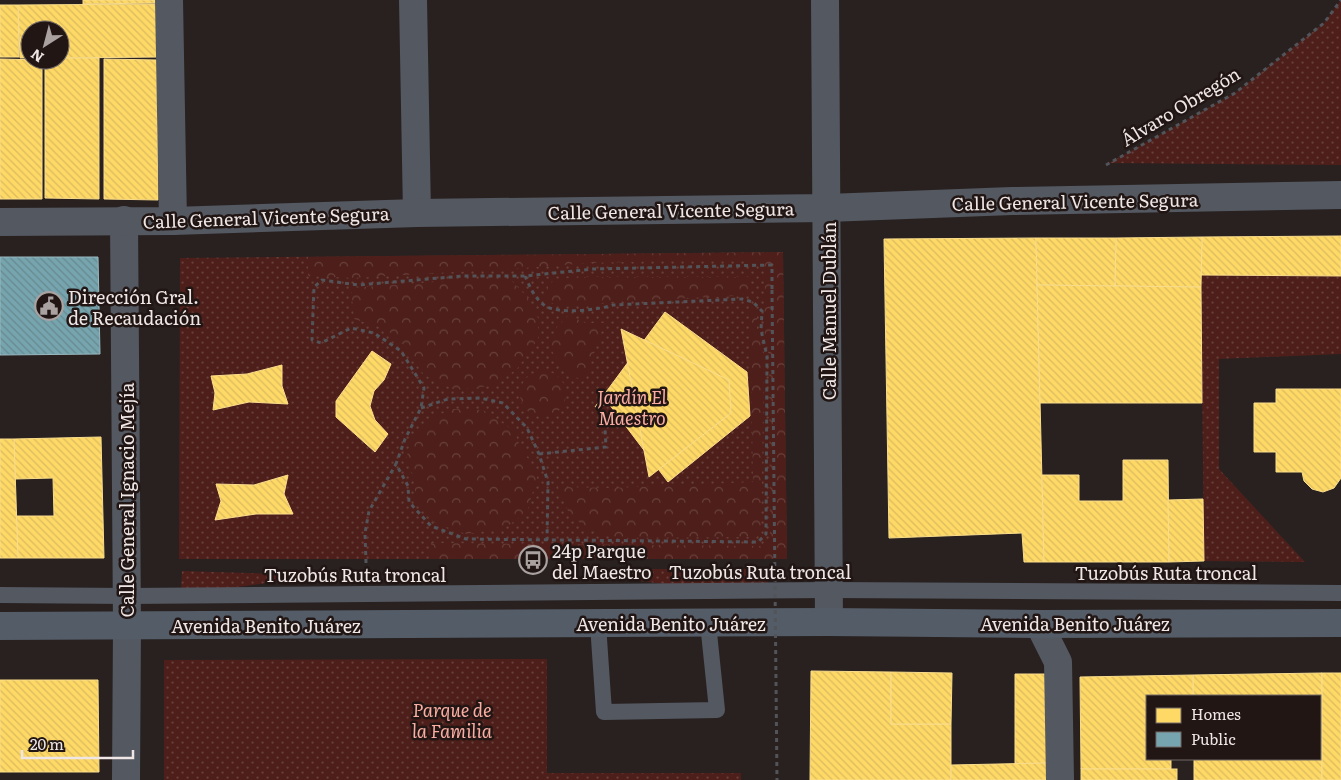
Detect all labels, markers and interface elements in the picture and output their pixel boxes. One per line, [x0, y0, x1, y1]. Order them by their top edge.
north arrow [20, 20, 70, 70]
text: N [26, 45, 47, 68]
street label: Álvaro Obregón [1115, 60, 1245, 152]
street label: Calle General Vicente Segura [951, 185, 1199, 217]
street label: Calle General Vicente Segura [547, 194, 795, 226]
street label: Calle General Vicente Segura [142, 199, 390, 235]
street label: Calle Manuel Dublán [815, 222, 842, 400]
place label: Dirección Gral. de Recaudación [68, 283, 201, 331]
public building icon: Dirección Gral. de Recaudación [34, 291, 64, 321]
street label: Calle General Ignacio Mejía [113, 382, 140, 617]
park label: Jardín El Maestro [597, 383, 668, 431]
place label: 24p Parque del Maestro [552, 537, 652, 585]
bus stop icon: 24p Parque del Maestro [518, 545, 548, 575]
street label: Tuzobús Ruta troncal [669, 558, 851, 585]
street label: Tuzobús Ruta troncal [1075, 559, 1257, 586]
street label: Tuzobús Ruta troncal [264, 561, 446, 588]
street label: Avenida Benito Juárez [576, 610, 766, 637]
street label: Avenida Benito Juárez [980, 610, 1170, 637]
street label: Avenida Benito Juárez [171, 612, 361, 639]
legend [1146, 695, 1321, 760]
park label: Parque de la Familia [412, 696, 493, 744]
text: Homes [1191, 702, 1241, 725]
text: Public [1191, 727, 1236, 750]
scale bar [22, 728, 134, 760]
text: 20 m [30, 732, 64, 755]

